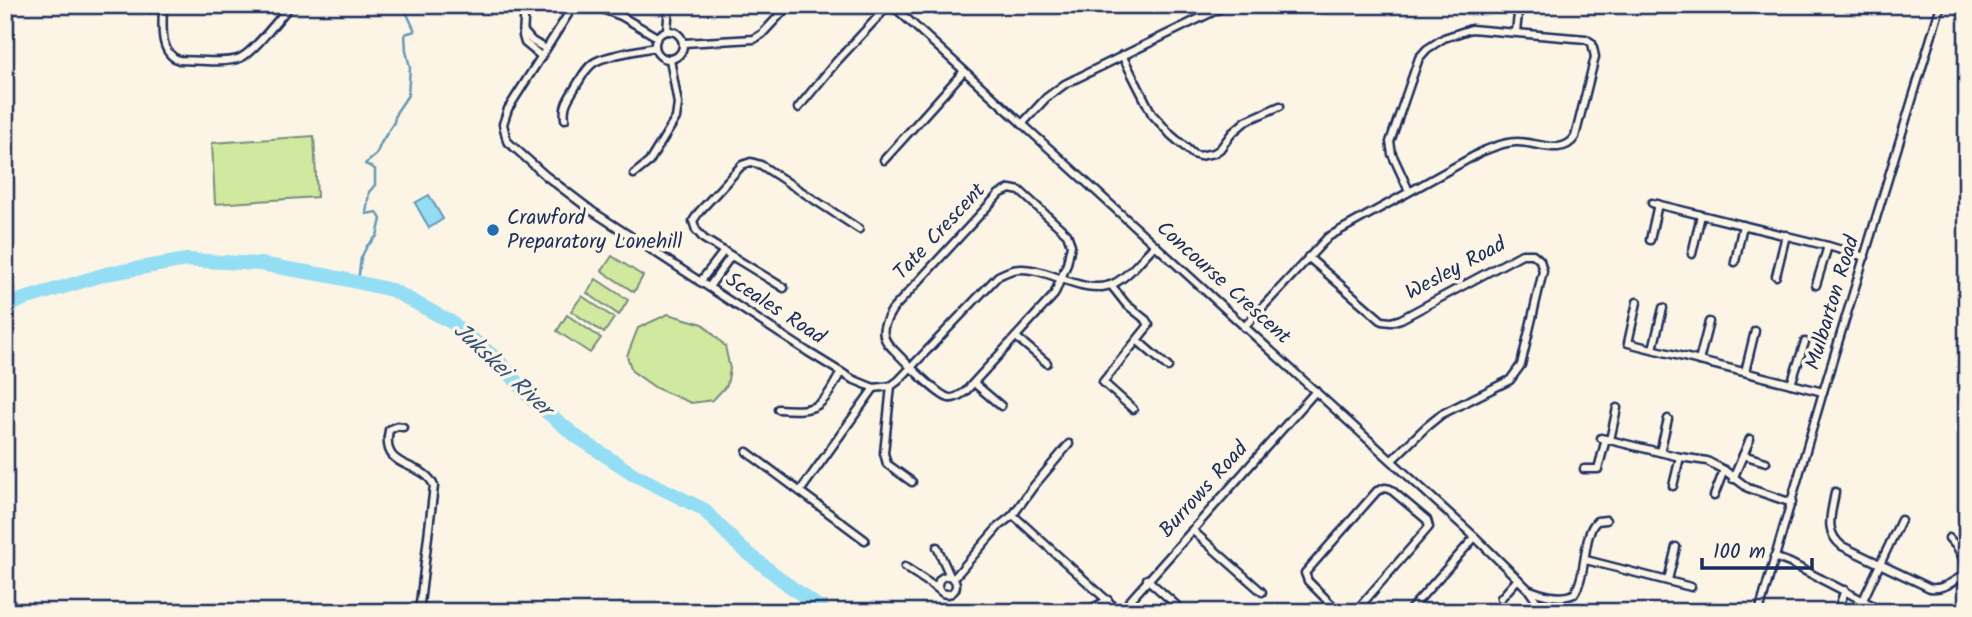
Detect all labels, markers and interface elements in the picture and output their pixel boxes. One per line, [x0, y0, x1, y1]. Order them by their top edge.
street label: Tate Crescent [886, 175, 995, 288]
place label: Crawford Preparatory Lonehill [507, 202, 683, 259]
street label: Concourse Crescent [1148, 213, 1299, 353]
marker: Crawford Preparatory Lonehill [485, 222, 501, 238]
street label: Wesley Road [1400, 228, 1513, 309]
street label: Mulbarton Road [1797, 231, 1869, 374]
street label: Sceales Road [718, 264, 832, 354]
water label: Jukskei River [444, 314, 563, 429]
street label: Burrows Road [1151, 434, 1257, 546]
scale bar [1702, 526, 1813, 570]
text: 100 m [1713, 536, 1766, 569]

